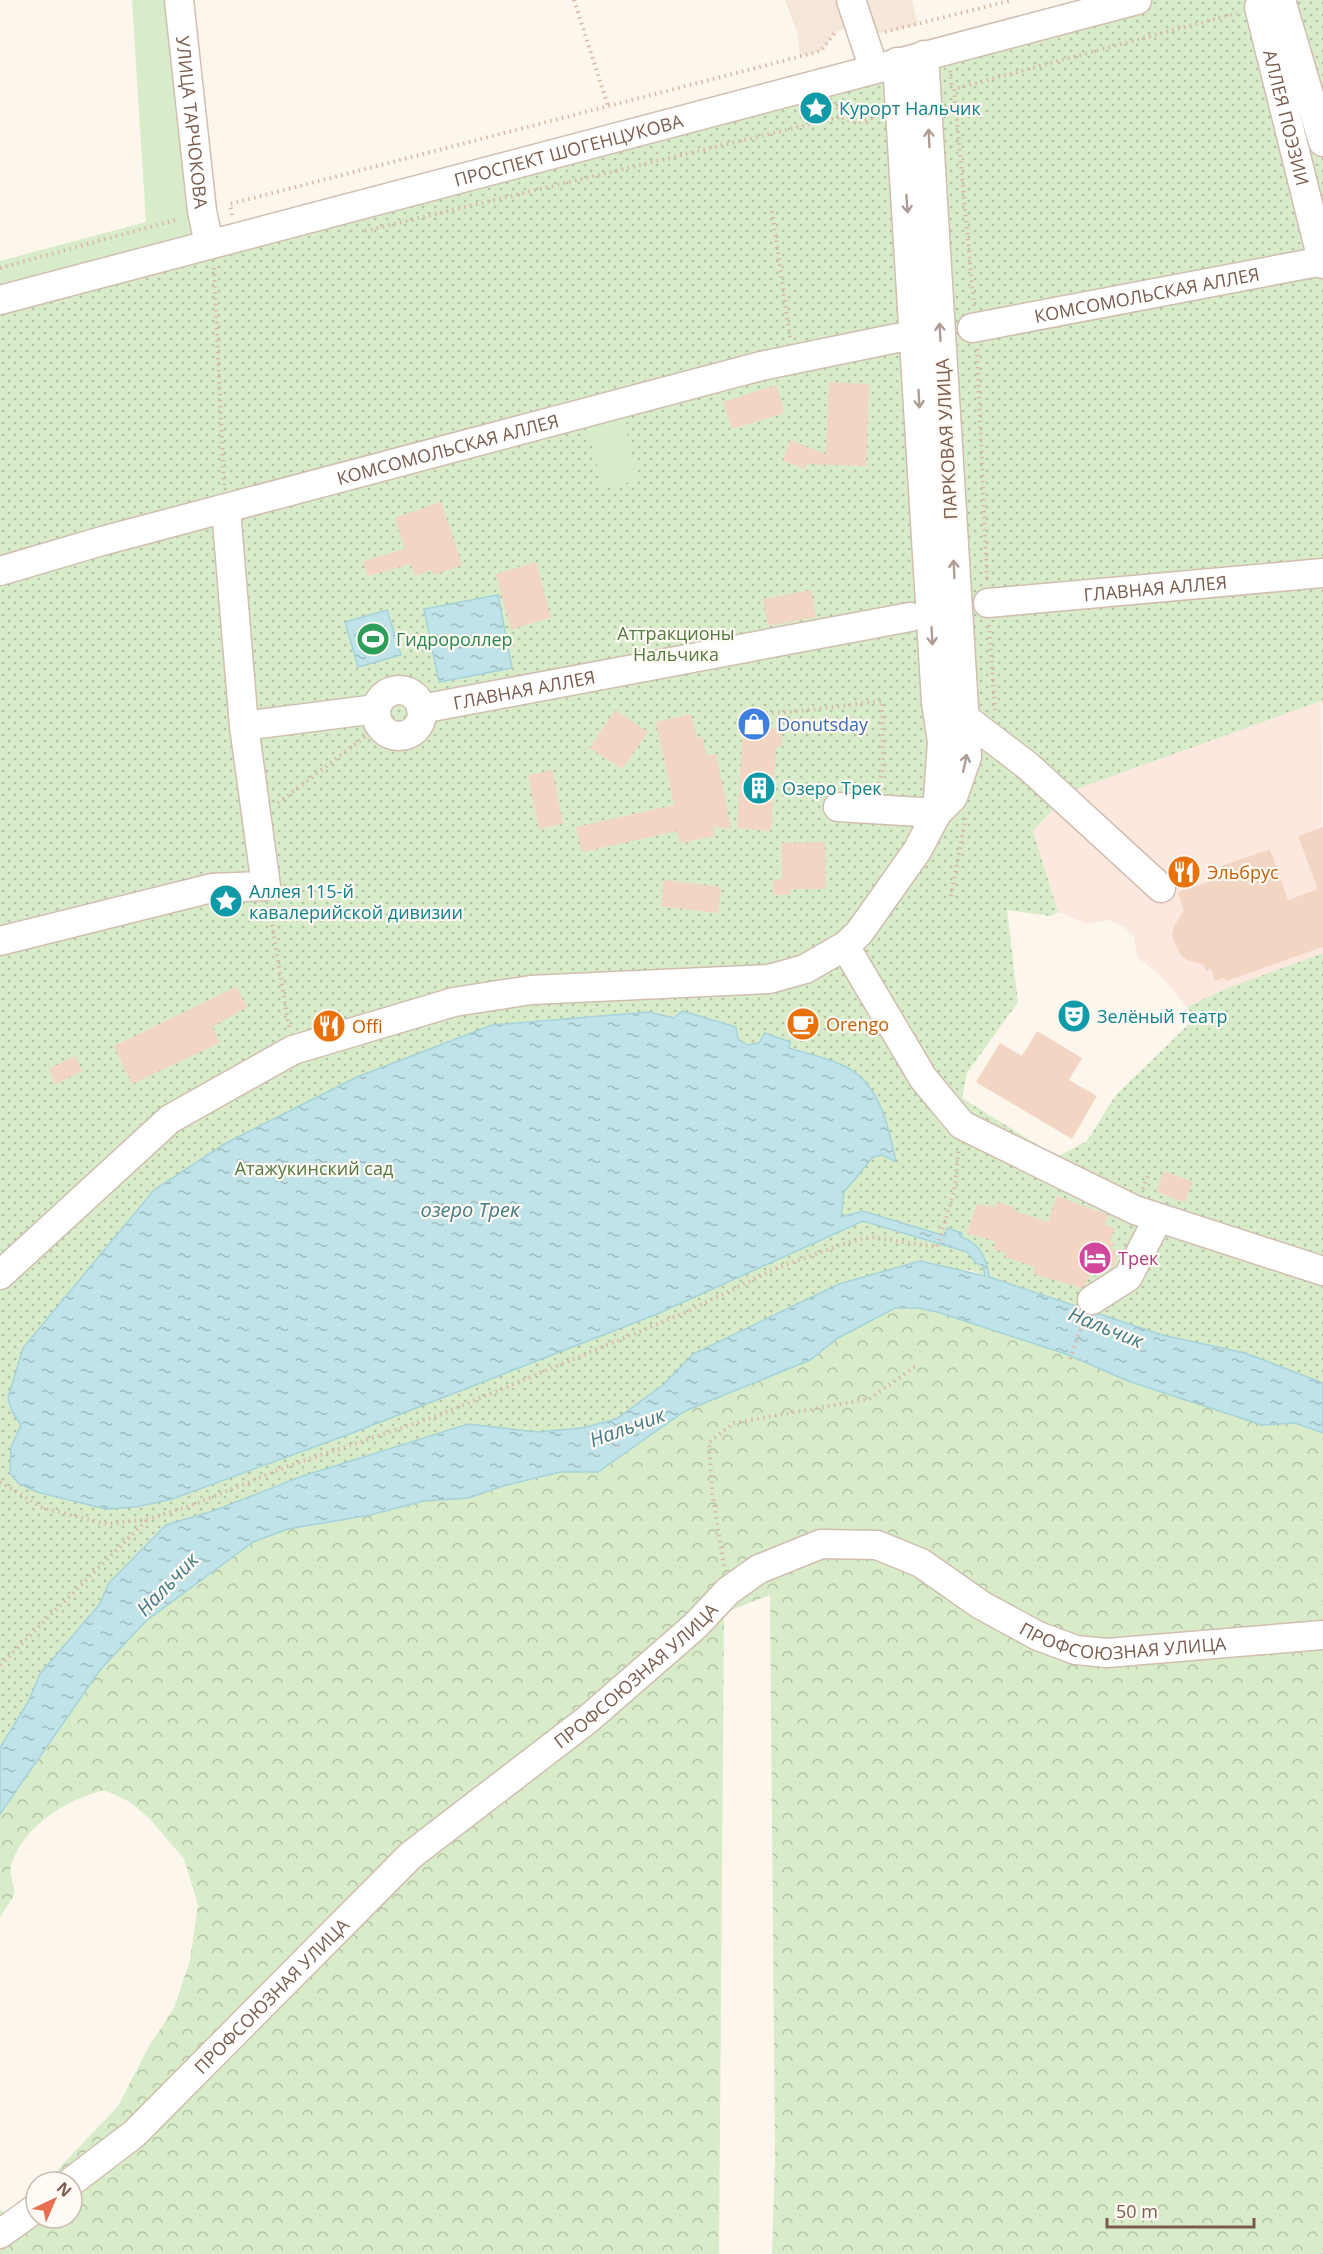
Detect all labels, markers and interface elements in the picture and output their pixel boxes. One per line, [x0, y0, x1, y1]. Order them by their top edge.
street label: УЛИЦА ТАРЧОКОВА [171, 35, 214, 210]
street label: АЛЛЕЯ ПОЭЗИИ [1258, 47, 1315, 188]
place icon: Курорт Нальчик [798, 90, 834, 126]
place label: Курорт Нальчик [839, 96, 982, 120]
street label: ПРОСПЕКТ ШОГЕНЦУКОВА [452, 108, 686, 192]
one-way arrow [923, 128, 934, 148]
one-way arrow [902, 194, 913, 214]
street label: КОМСОМОЛЬСКАЯ АЛЛЕЯ [1032, 261, 1261, 328]
one-way arrow [935, 323, 946, 343]
street label: ПАРКОВАЯ УЛИЦА [930, 357, 962, 520]
one-way arrow [914, 389, 925, 409]
street label: КОМСОМОЛЬСКАЯ АЛЛЕЯ [334, 408, 561, 490]
one-way arrow [948, 559, 959, 579]
street label: ГЛАВНАЯ АЛЛЕЯ [1083, 570, 1228, 606]
sports icon: Гидророллер [355, 621, 391, 657]
park label: Аттракционы Нальчика [617, 621, 735, 666]
one-way arrow [927, 625, 938, 645]
place label: Гидророллер [396, 627, 513, 651]
street label: ГЛАВНАЯ АЛЛЕЯ [451, 664, 597, 715]
shop icon: Donutsday [736, 706, 772, 742]
place label: Donutsday [777, 712, 869, 736]
one-way arrow [960, 754, 971, 773]
building icon: Озеро Трек [741, 770, 777, 806]
place label: Озеро Трек [782, 776, 882, 800]
restaurant icon: Эльбрус [1166, 854, 1202, 890]
place label: Эльбрус [1207, 860, 1279, 884]
place label: Аллея 115-й кавалерийской дивизии [249, 879, 463, 924]
place icon: Аллея 115-й кавалерийской дивизии [208, 883, 244, 919]
theatre icon: Зелёный театр [1056, 998, 1092, 1034]
place label: Зелёный театр [1097, 1004, 1227, 1028]
cafe icon: Orengo [785, 1006, 821, 1042]
restaurant icon: Offi [311, 1008, 347, 1044]
place label: Orengo [826, 1012, 889, 1036]
place label: Offi [352, 1014, 383, 1038]
park label: Атажукинский сад [235, 1156, 393, 1180]
water label: озеро Трек [420, 1196, 521, 1223]
hotel icon: Трек [1077, 1240, 1113, 1276]
place label: Трек [1118, 1246, 1159, 1270]
water label: Нальчик [1065, 1300, 1149, 1355]
water label: Нальчик [586, 1400, 670, 1453]
water label: Нальчик [130, 1545, 205, 1622]
street label: ПРОФСОЮЗНАЯ УЛИЦА [549, 1597, 723, 1753]
street label: ПРОФСОЮЗНАЯ УЛИЦА [1016, 1616, 1228, 1666]
street label: ПРОФСОЮЗНАЯ УЛИЦА [189, 1912, 354, 2079]
north arrow [24, 2170, 84, 2230]
text: N [52, 2177, 77, 2202]
scale bar [1107, 2191, 1254, 2229]
text: 50 m [1116, 2199, 1158, 2223]

